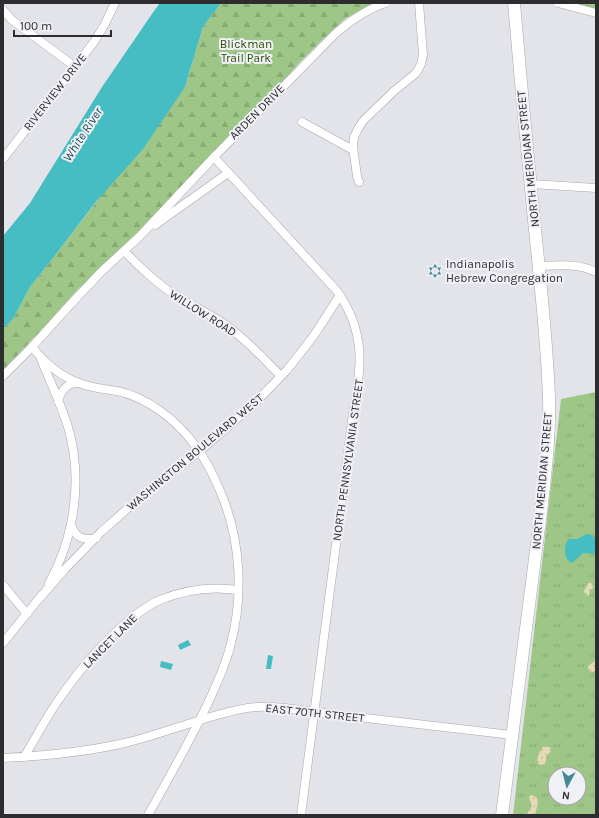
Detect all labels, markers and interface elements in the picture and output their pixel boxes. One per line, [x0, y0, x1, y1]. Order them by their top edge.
scale bar [14, 12, 111, 38]
text: 100 m [20, 19, 52, 33]
park label: Blickman Trail Park [220, 37, 272, 65]
street label: RIVERVIEW DRIVE [21, 51, 89, 133]
street label: ARDEN DRIVE [227, 82, 287, 142]
street label: NORTH MERIDIAN STREET [514, 90, 542, 228]
water label: White River [59, 104, 106, 164]
place label: Indianapolis Hebrew Congregation [446, 257, 563, 285]
synagogue icon: Indianapolis Hebrew Congregation [427, 263, 443, 279]
street label: WILLOW ROAD [167, 287, 239, 339]
street label: NORTH PENNSYLVANIA STREET [330, 378, 366, 542]
street label: WASHINGTON BOULEVARD WEST [124, 391, 266, 513]
street label: NORTH MERIDIAN STREET [529, 412, 555, 550]
street label: LANCET LANE [80, 611, 140, 671]
street label: EAST 70TH STREET [265, 701, 365, 725]
north arrow [547, 766, 587, 806]
text: N [561, 788, 571, 802]

